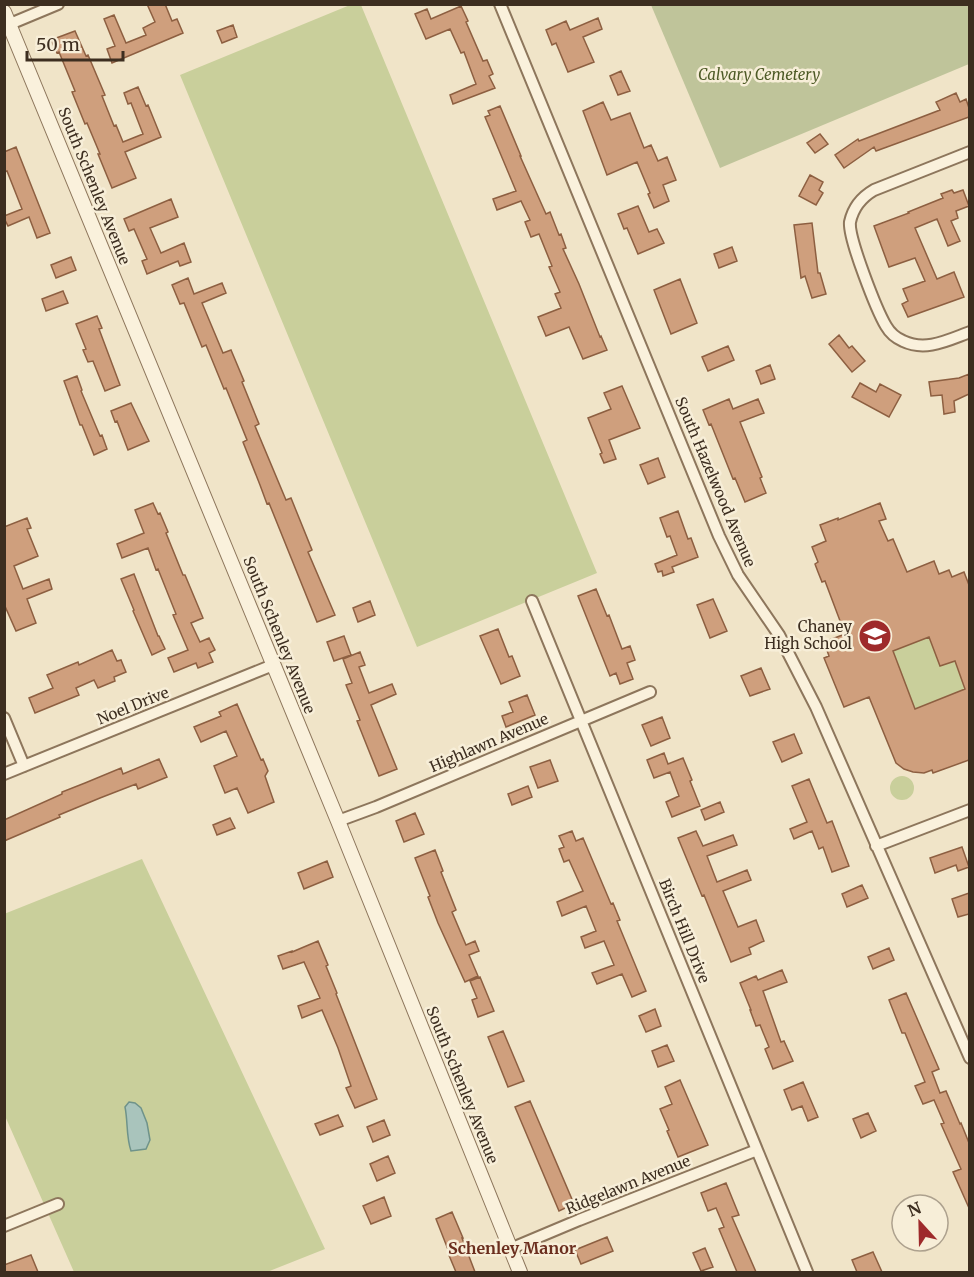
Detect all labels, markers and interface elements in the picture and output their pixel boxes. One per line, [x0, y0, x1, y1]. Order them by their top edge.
scale bar [27, 24, 123, 62]
text: 50 m [36, 33, 80, 56]
park label: Calvary Cemetery [698, 65, 820, 84]
street label: South Schenley Avenue [54, 104, 135, 267]
street label: South Hazelwood Avenue [671, 394, 760, 570]
street label: South Schenley Avenue [239, 553, 320, 716]
place label: Chaney High School [764, 617, 852, 653]
school or university icon: Chaney High School [857, 618, 893, 654]
street label: Noel Drive [94, 683, 172, 729]
street label: Highlawn Avenue [427, 709, 551, 776]
street label: Birch Hill Drive [655, 876, 714, 986]
street label: South Schenley Avenue [422, 1003, 503, 1166]
street label: Ridgelawn Avenue [563, 1151, 693, 1218]
north arrow [890, 1193, 950, 1253]
text: N [905, 1197, 924, 1221]
district label: Schenley Manor [448, 1238, 577, 1258]

